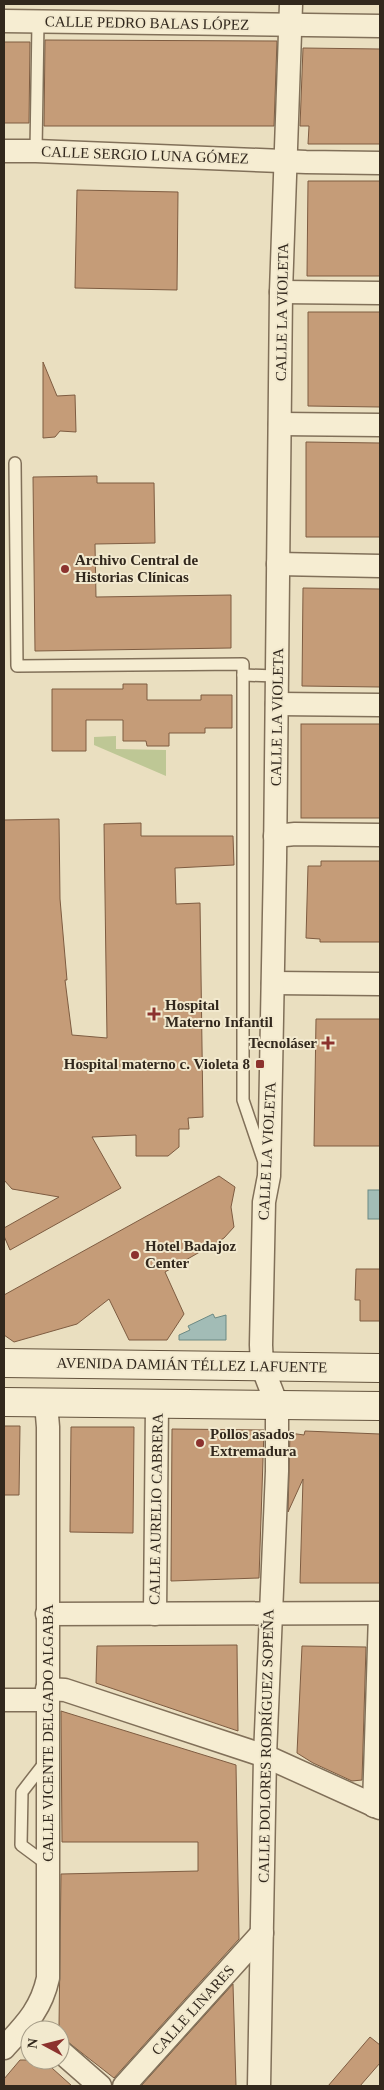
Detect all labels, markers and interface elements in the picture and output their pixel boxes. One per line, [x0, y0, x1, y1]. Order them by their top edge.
street label: CALLE PEDRO BALAS LÓPEZ [45, 13, 249, 33]
street label: CALLE SERGIO LUNA GÓMEZ [41, 143, 249, 167]
street label: CALLE LA VIOLETA [273, 242, 291, 381]
place label: Archivo Central de Historias Clínicas [75, 552, 198, 585]
marker: Archivo Central de Historias Clínicas [59, 563, 71, 575]
street label: CALLE LA VIOLETA [268, 647, 286, 786]
place label: Hospital Materno Infantil [165, 997, 273, 1030]
marker: Hospital Materno Infantil [147, 1007, 161, 1021]
place label: Tecnoláser [248, 1035, 317, 1051]
marker: Tecnoláser [321, 1036, 335, 1050]
place label: Hospital materno c. Violeta 8 [64, 1056, 250, 1072]
marker: Hospital materno c. Violeta 8 [254, 1058, 266, 1070]
street label: CALLE LA VIOLETA [255, 1081, 279, 1221]
place label: Hotel Badajoz Center [145, 1238, 237, 1271]
marker: Hotel Badajoz Center [129, 1249, 141, 1261]
street label: AVENIDA DAMIÁN TÉLLEZ LAFUENTE [57, 1355, 327, 1375]
street label: CALLE AURELIO CABRERA [146, 1413, 166, 1605]
place label: Pollos asados Extremadura [210, 1426, 297, 1459]
marker: Pollos asados Extremadura [194, 1437, 206, 1449]
street label: CALLE VICENTE DELGADO ALGABA [40, 1604, 56, 1862]
street label: CALLE DOLORES RODRÍGUEZ SOPEÑA [256, 1609, 276, 1883]
street label: CALLE LINARES [148, 1962, 238, 2058]
north arrow [20, 2020, 70, 2070]
text: N [25, 2038, 41, 2049]

